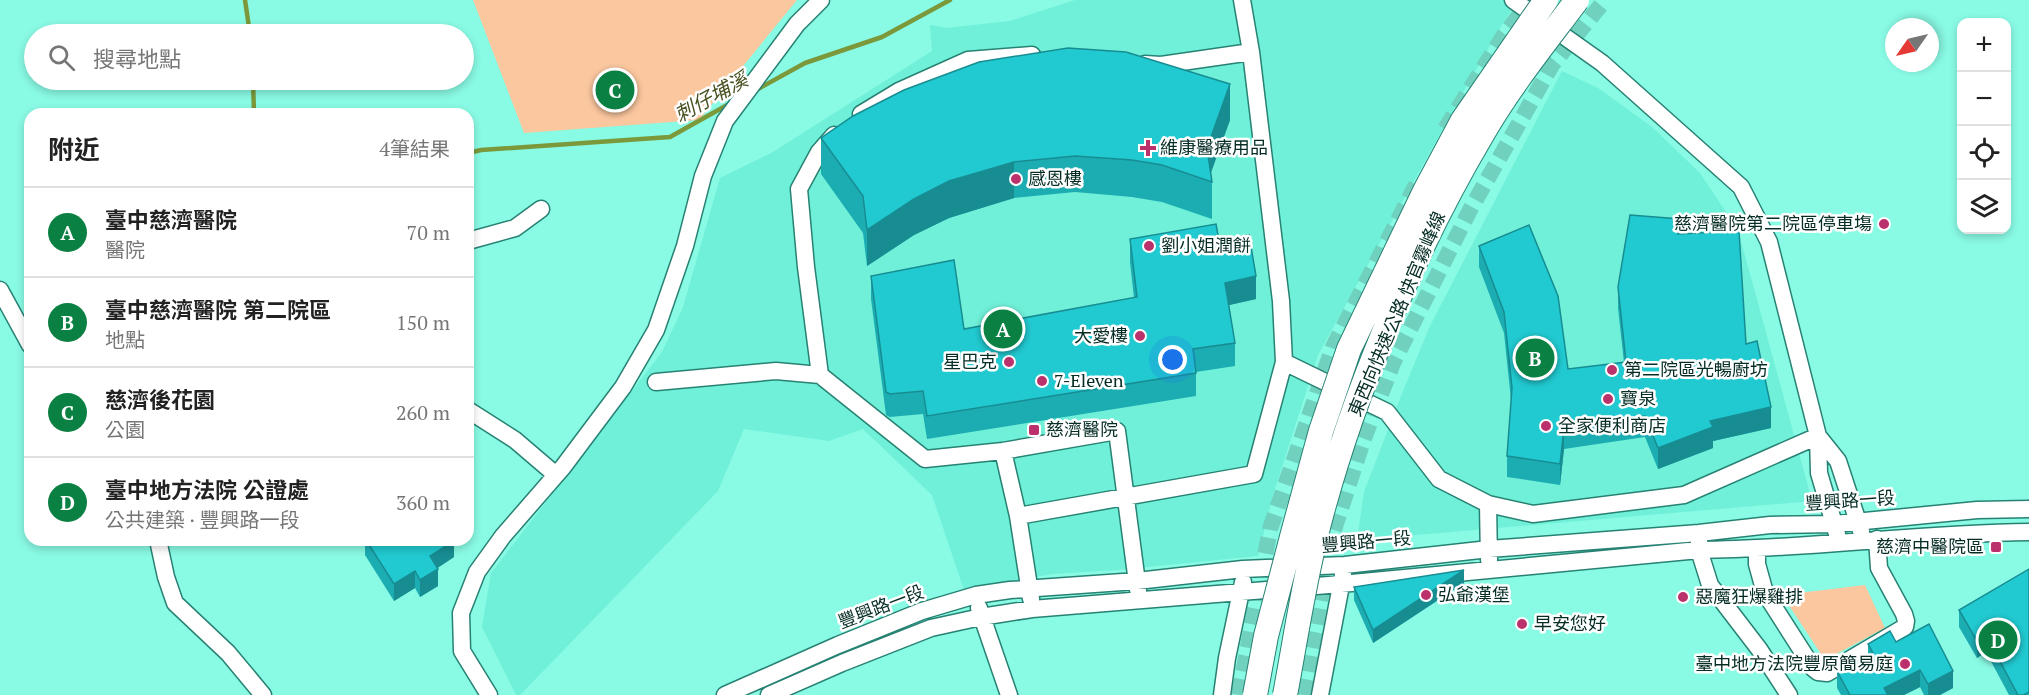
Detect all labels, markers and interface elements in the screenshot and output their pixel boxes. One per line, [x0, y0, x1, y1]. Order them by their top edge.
north arrow [1885, 18, 1939, 72]
map controls [1957, 18, 2011, 234]
button: + [1957, 18, 2011, 72]
search box [24, 24, 474, 90]
icon: search [45, 41, 78, 74]
text: 搜尋地點 [93, 44, 181, 73]
water label: 刺仔埔溪 [669, 64, 755, 128]
pin: C [596, 68, 634, 112]
button: − [1957, 72, 2011, 126]
button: locate [1957, 126, 2011, 180]
text: 附近 [48, 132, 100, 166]
text: 4筆結果 [379, 135, 450, 162]
place label: 維康醫療用品 [1160, 135, 1268, 159]
marker: 維康醫療用品 [1141, 141, 1155, 155]
place label: 感恩樓 [1028, 166, 1082, 190]
marker: 感恩樓 [1009, 172, 1023, 186]
button: layers [1957, 180, 2011, 234]
text: 臺中慈濟醫院 [105, 205, 237, 234]
street label: 東西向快速公路 快官霧峰線 [1342, 207, 1450, 420]
place label: 慈濟醫院第二院區停車塲 [1674, 211, 1872, 235]
marker: 慈濟醫院第二院區停車塲 [1877, 217, 1891, 231]
text: A [60, 219, 75, 246]
text: 70 m [407, 219, 450, 246]
place label: 劉小姐潤餅 [1161, 233, 1251, 257]
text: 醫院 [105, 236, 145, 263]
marker: 劉小姐潤餅 [1142, 239, 1156, 253]
text: 臺中慈濟醫院 第二院區 [105, 295, 331, 324]
pin: A [984, 306, 1022, 352]
text: B [61, 309, 74, 336]
text: 150 m [396, 309, 450, 336]
place label: 大愛樓 [1074, 323, 1128, 347]
text: 地點 [105, 326, 145, 353]
marker: 大愛樓 [1133, 329, 1147, 343]
pin: B [1516, 336, 1555, 380]
your location [1158, 345, 1187, 374]
place label: 星巴克 [943, 349, 997, 373]
marker: 星巴克 [1002, 355, 1016, 369]
place label: 第二院區光暢廚坊 [1624, 357, 1768, 381]
marker: 第二院區光暢廚坊 [1605, 363, 1619, 377]
place label: 7-Eleven [1054, 368, 1124, 392]
marker: 7-Eleven [1035, 374, 1049, 388]
text: 慈濟後花園 [105, 385, 215, 414]
place label: 寶泉 [1620, 386, 1656, 410]
marker: 寶泉 [1601, 392, 1615, 406]
text: C [61, 399, 74, 426]
text: 260 m [396, 399, 450, 426]
place label: 全家便利商店 [1558, 413, 1666, 437]
text: 公園 [105, 416, 145, 443]
place label: 慈濟醫院 [1046, 417, 1118, 441]
marker: 全家便利商店 [1539, 419, 1553, 433]
marker: 慈濟醫院 [1027, 423, 1041, 437]
text: 臺中地方法院 公證處 [105, 475, 309, 504]
street label: 豐興路一段 [1804, 485, 1896, 515]
text: D [60, 489, 75, 516]
text: 360 m [396, 489, 450, 516]
text: 公共建築 · 豐興路一段 [105, 506, 300, 533]
street label: 豐興路一段 [1320, 525, 1412, 557]
place label: 慈濟中醫院區 [1876, 534, 1984, 558]
marker: 慈濟中醫院區 [1989, 540, 2003, 554]
street label: 豐興路一段 [834, 579, 927, 633]
place label: 弘爺漢堡 [1438, 582, 1510, 606]
place label: 惡魔狂爆雞排 [1695, 584, 1803, 608]
marker: 弘爺漢堡 [1419, 588, 1433, 602]
marker: 惡魔狂爆雞排 [1676, 590, 1690, 604]
place label: 早安您好 [1534, 611, 1606, 635]
marker: 早安您好 [1515, 617, 1529, 631]
pin: D [1978, 618, 2018, 662]
place label: 臺中地方法院豐原簡易庭 [1695, 651, 1893, 675]
marker: 臺中地方法院豐原簡易庭 [1898, 657, 1912, 671]

